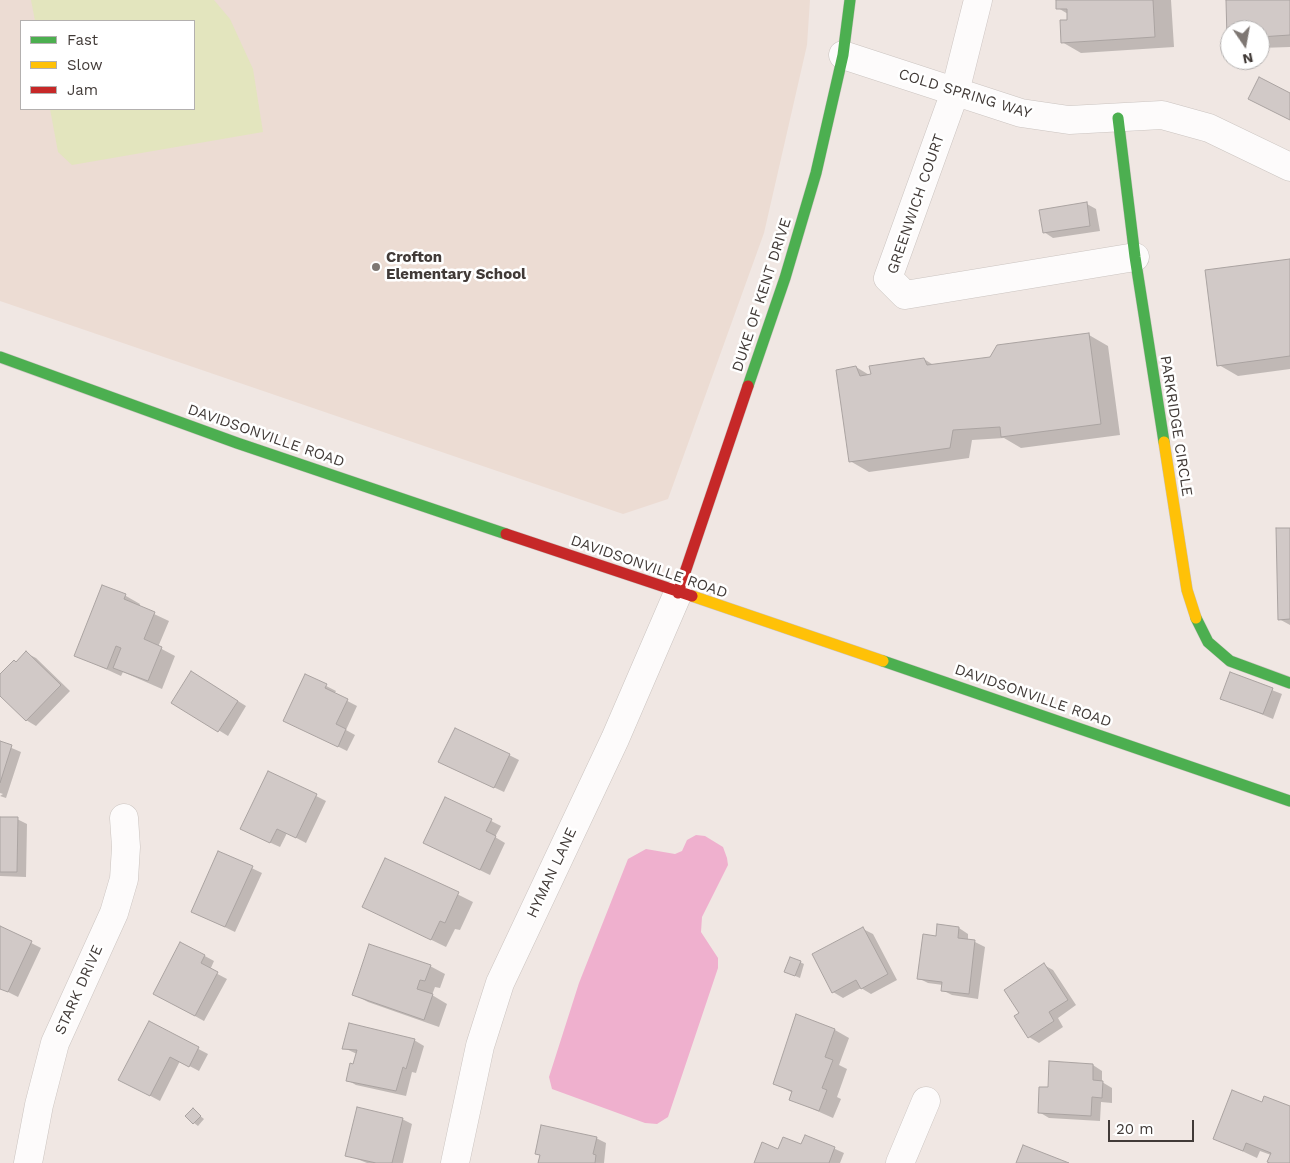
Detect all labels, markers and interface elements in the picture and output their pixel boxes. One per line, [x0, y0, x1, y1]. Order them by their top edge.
legend [20, 20, 195, 110]
north arrow [1220, 20, 1270, 70]
text: Fast [67, 31, 98, 49]
text: N [1241, 50, 1255, 68]
text: Slow [67, 56, 103, 74]
street label: COLD SPRING WAY [896, 65, 1034, 123]
text: Jam [67, 81, 98, 99]
street label: GREENWICH COURT [884, 132, 948, 276]
street label: DUKE OF KENT DRIVE [729, 216, 795, 374]
place label: Crofton Elementary School [386, 249, 526, 284]
marker: Crofton Elementary School [370, 261, 382, 273]
street label: PARKRIDGE CIRCLE [1156, 354, 1196, 498]
street label: DAVIDSONVILLE ROAD [185, 401, 347, 471]
street label: DAVIDSONVILLE ROAD [568, 532, 730, 602]
street label: DAVIDSONVILLE ROAD [952, 661, 1114, 731]
street label: HYMAN LANE [523, 825, 581, 921]
street label: STARK DRIVE [51, 942, 107, 1038]
scale bar [1110, 1110, 1196, 1142]
text: 20 m [1116, 1120, 1154, 1138]

